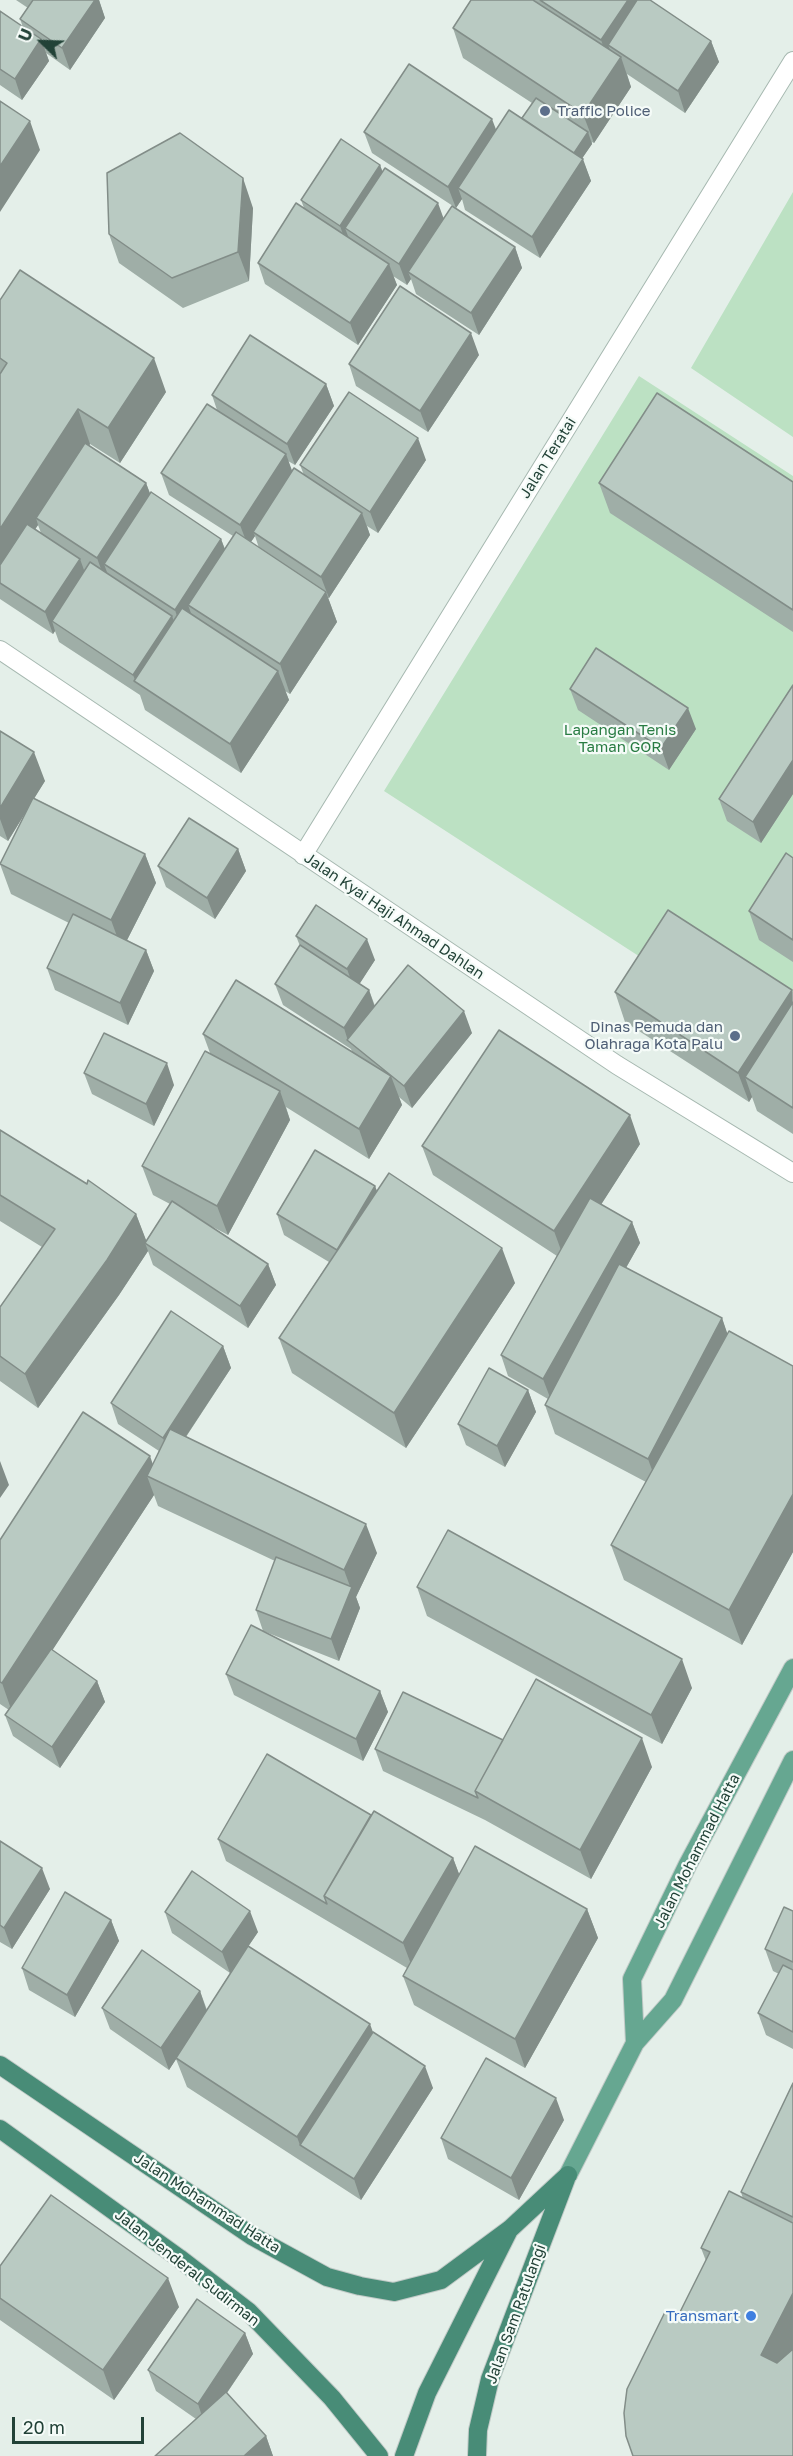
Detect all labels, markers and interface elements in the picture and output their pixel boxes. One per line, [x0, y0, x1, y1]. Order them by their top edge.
north arrow [12, 12, 72, 72]
text: U [14, 26, 37, 44]
place label: Traffic Police [557, 102, 651, 120]
marker: Traffic Police [538, 104, 552, 118]
street label: Jalan Teratai [516, 414, 580, 502]
park label: Lapangan Tenis Taman GOR [564, 721, 676, 756]
street label: Jalan Kyai Haji Ahmad Dahlan [301, 849, 487, 983]
place label: Dinas Pemuda dan Olahraga Kota Palu [584, 1018, 723, 1053]
marker: Dinas Pemuda dan Olahraga Kota Palu [728, 1029, 742, 1043]
street label: Jalan Mohammad Hatta [650, 1771, 744, 1931]
street label: Jalan Mohammad Hatta [131, 2149, 283, 2257]
street label: Jalan Jenderal Sudirman [111, 2206, 263, 2330]
street label: Jalan Sam Ratulangi [482, 2242, 550, 2386]
place label: Transmart [666, 2307, 739, 2325]
marker: Transmart [744, 2309, 758, 2323]
scale bar [15, 2405, 147, 2443]
text: 20 m [23, 2416, 65, 2438]

